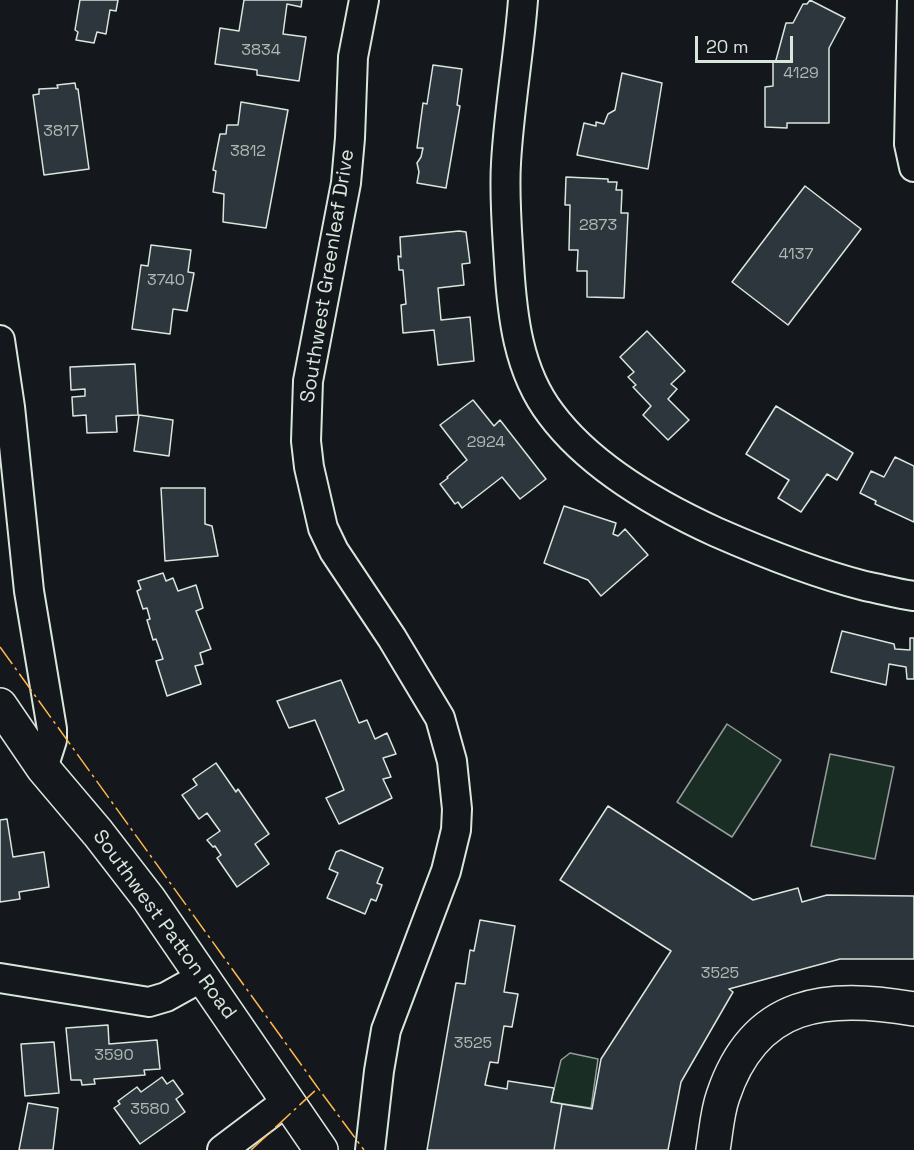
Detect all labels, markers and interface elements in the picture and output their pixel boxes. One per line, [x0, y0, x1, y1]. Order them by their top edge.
scale bar [698, 24, 796, 62]
text: 20 m [706, 35, 749, 58]
house number: 3834 [241, 41, 281, 61]
house number: 4129 [783, 64, 819, 84]
house number: 3817 [43, 122, 79, 142]
house number: 3812 [230, 142, 266, 162]
street label: Southwest Greenleaf Drive [296, 148, 360, 404]
house number: 2873 [579, 216, 617, 236]
house number: 4137 [779, 245, 813, 265]
house number: 3740 [147, 271, 185, 291]
house number: 2924 [467, 433, 505, 453]
street label: Southwest Patton Road [87, 826, 241, 1024]
house number: 3525 [701, 964, 739, 984]
house number: 3525 [454, 1034, 492, 1054]
house number: 3590 [94, 1046, 134, 1066]
house number: 3580 [130, 1100, 170, 1120]

